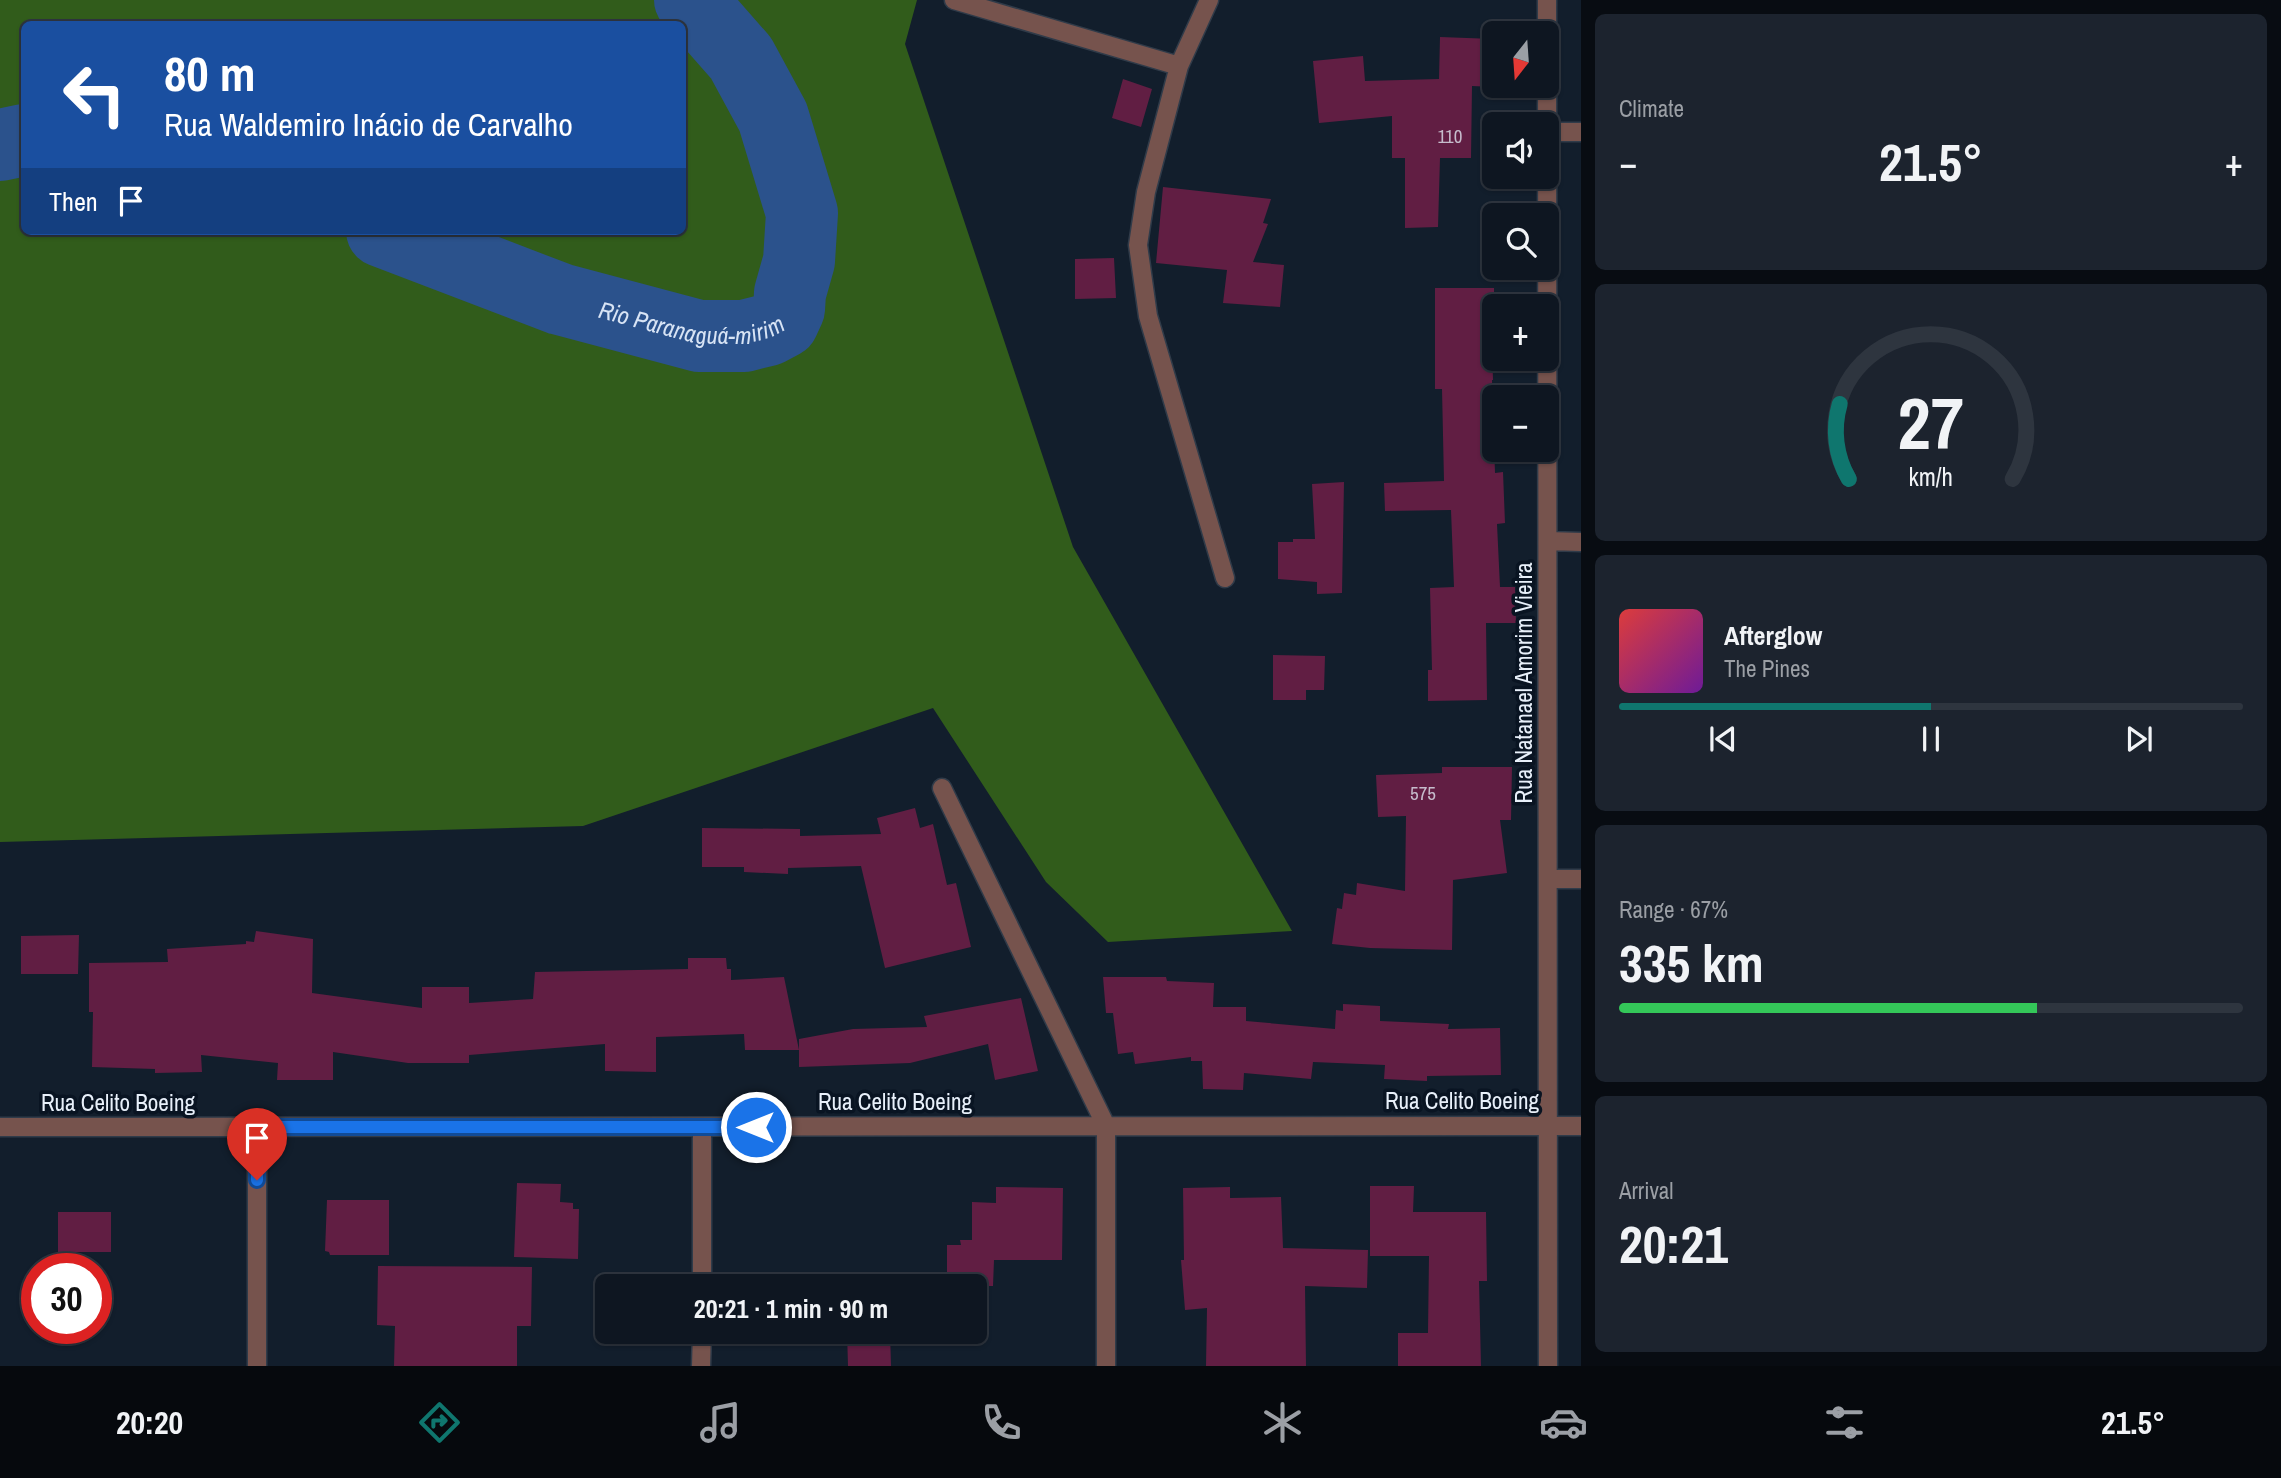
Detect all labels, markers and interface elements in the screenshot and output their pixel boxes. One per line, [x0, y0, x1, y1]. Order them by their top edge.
north arrow [1482, 21, 1559, 98]
map controls [1482, 21, 1559, 462]
text: 80 m [164, 40, 256, 106]
icon: left [49, 49, 140, 140]
text: Climate [1619, 93, 1684, 124]
text: Rua Waldemiro Inácio de Carvalho [164, 103, 573, 146]
button: sound [1482, 112, 1559, 189]
house number: 110 [1438, 123, 1462, 149]
text: 21.5° [1879, 127, 1983, 197]
text: − [1619, 137, 1637, 188]
text: + [2225, 137, 2243, 188]
icon: arrive [112, 182, 150, 220]
text: Then [49, 184, 98, 219]
button: search [1482, 203, 1559, 280]
water label: Rio Paranaguá-mirim [596, 293, 790, 351]
button: + [1482, 294, 1559, 371]
text: 27 [1898, 374, 1964, 472]
button: − [1482, 385, 1559, 462]
text: km/h [1909, 459, 1953, 493]
street label: Rua Natanael Amorim Vieira [1508, 562, 1539, 803]
text: Afterglow [1724, 618, 1822, 653]
text: The Pines [1724, 653, 1810, 684]
icon: previous [1704, 720, 1742, 758]
icon: pause [1912, 720, 1950, 758]
icon: next [2120, 720, 2158, 758]
house number: 575 [1410, 780, 1436, 806]
text: Range · 67% [1619, 894, 1728, 925]
text: 335 km [1619, 928, 1764, 998]
street label: Rua Celito Boeing [1385, 1085, 1540, 1116]
street label: Rua Celito Boeing [818, 1086, 973, 1117]
street label: Rua Celito Boeing [41, 1087, 196, 1118]
position arrow [719, 1090, 793, 1164]
pin [227, 1108, 287, 1180]
icon: arrive [238, 1119, 276, 1157]
text: Arrival [1619, 1175, 1674, 1206]
text: 20:21 [1619, 1209, 1728, 1279]
speed limit sign: 30 [21, 1253, 112, 1344]
text: 20:21 · 1 min · 90 m [694, 1291, 888, 1326]
icon: directions [415, 1398, 464, 1447]
icon: music [696, 1398, 745, 1447]
icon: phone [977, 1398, 1026, 1447]
icon: climate [1258, 1398, 1307, 1447]
icon: car [1539, 1398, 1588, 1447]
icon: filters [1820, 1398, 1869, 1447]
text: 20:20 [116, 1401, 183, 1444]
text: 21.5° [2101, 1401, 2165, 1444]

